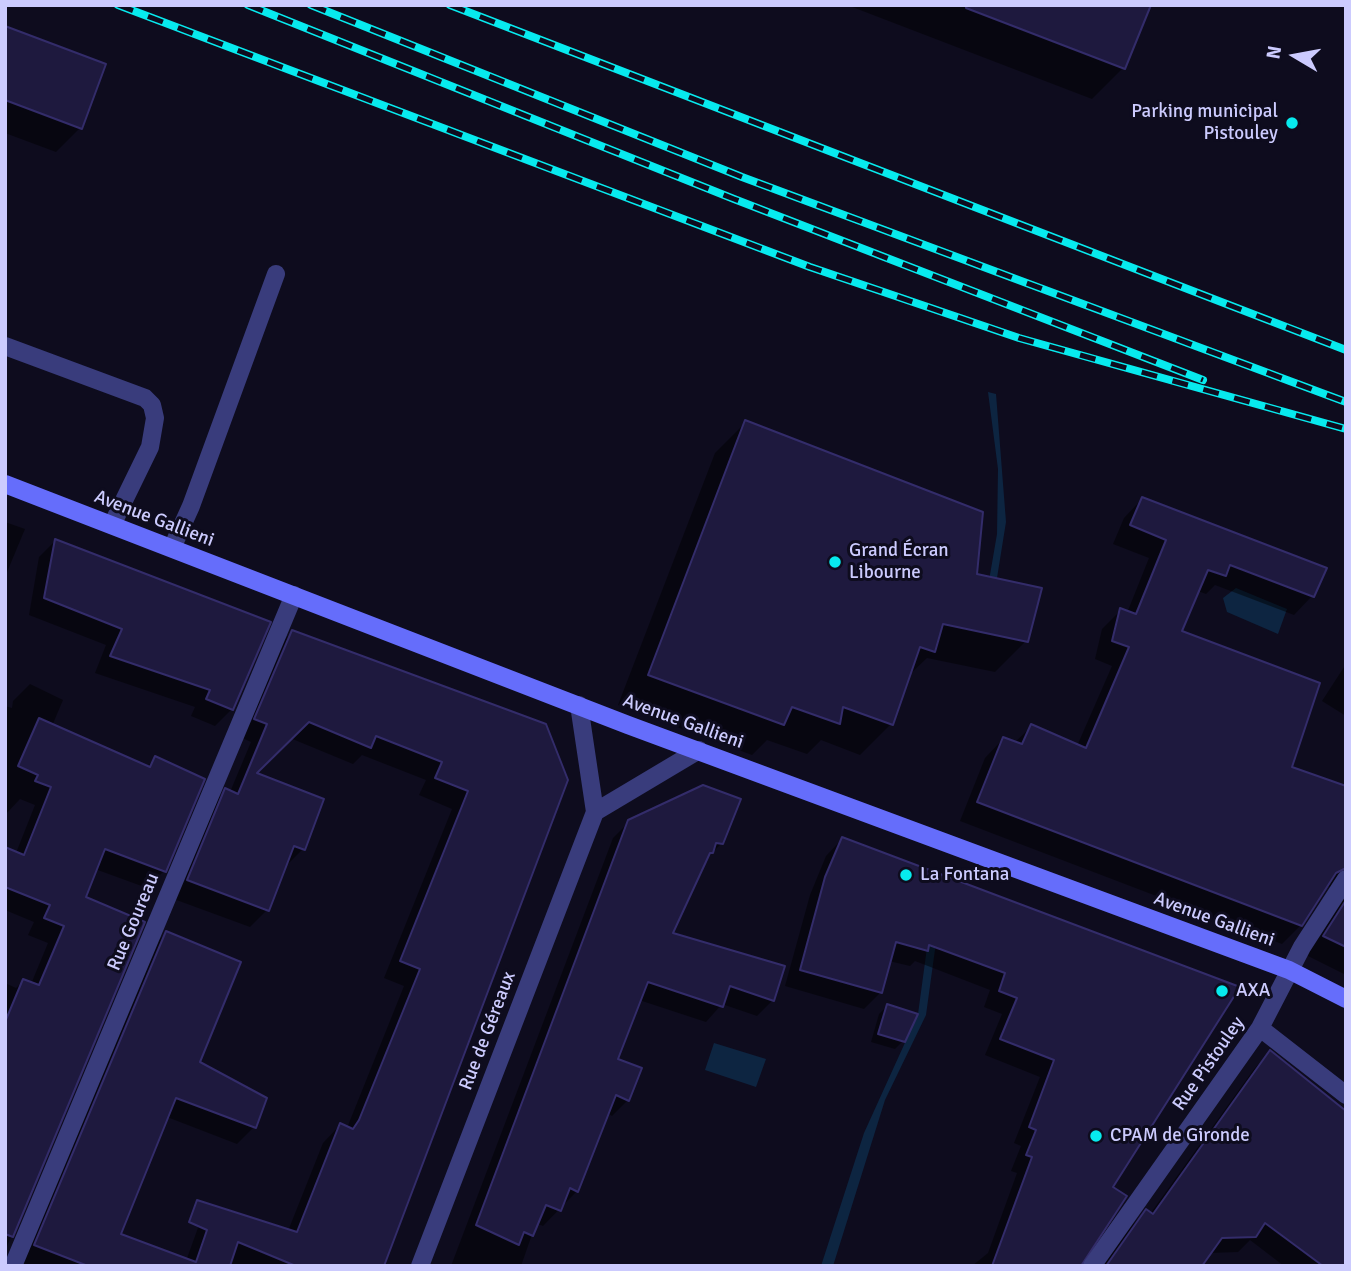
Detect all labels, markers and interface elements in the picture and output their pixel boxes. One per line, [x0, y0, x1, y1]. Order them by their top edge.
north arrow [1260, 21, 1330, 91]
text: N [1261, 44, 1287, 61]
place label: Parking municipal Pistouley [1131, 101, 1278, 145]
marker: Parking municipal Pistouley [1284, 115, 1300, 131]
street label: Avenue Gallieni [91, 486, 217, 552]
place label: Grand Écran Libourne [849, 540, 949, 584]
marker: Grand Écran Libourne [827, 554, 843, 570]
street label: Avenue Gallieni [620, 690, 746, 754]
place label: La Fontana [920, 864, 1009, 886]
marker: La Fontana [898, 867, 914, 883]
street label: Rue Goureau [103, 870, 165, 974]
street label: Avenue Gallieni [1151, 888, 1277, 952]
street label: Rue de Géreaux [455, 968, 521, 1094]
place label: AXA [1236, 980, 1270, 1002]
marker: AXA [1214, 983, 1230, 999]
street label: Rue Pistouley [1168, 1013, 1250, 1115]
place label: CPAM de Gironde [1110, 1125, 1250, 1147]
marker: CPAM de Gironde [1088, 1128, 1104, 1144]

